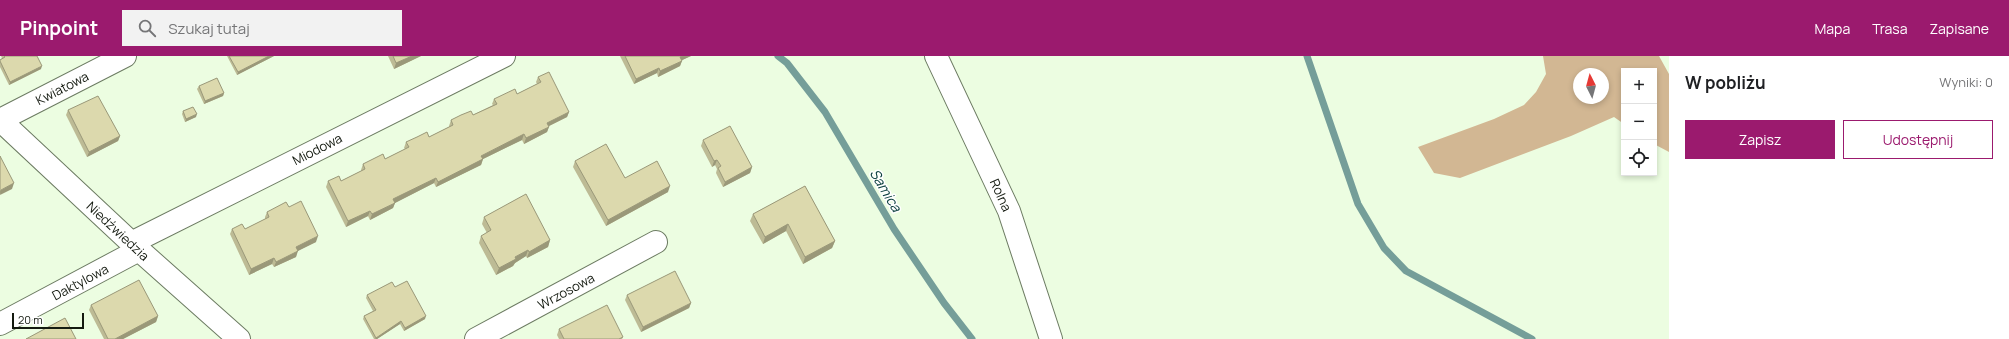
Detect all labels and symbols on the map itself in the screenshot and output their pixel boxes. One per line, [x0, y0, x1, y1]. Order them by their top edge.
street label: Kwiatowa [32, 67, 92, 109]
north arrow [1573, 68, 1609, 104]
street label: Miodowa [289, 129, 345, 169]
water label: Samica [866, 165, 907, 216]
street label: Rolna [986, 176, 1016, 214]
street label: Niedźwiedzia [83, 197, 153, 265]
street label: Daktylowa [49, 260, 111, 304]
street label: Wrzosowa [534, 269, 598, 313]
scale bar [12, 311, 84, 330]

